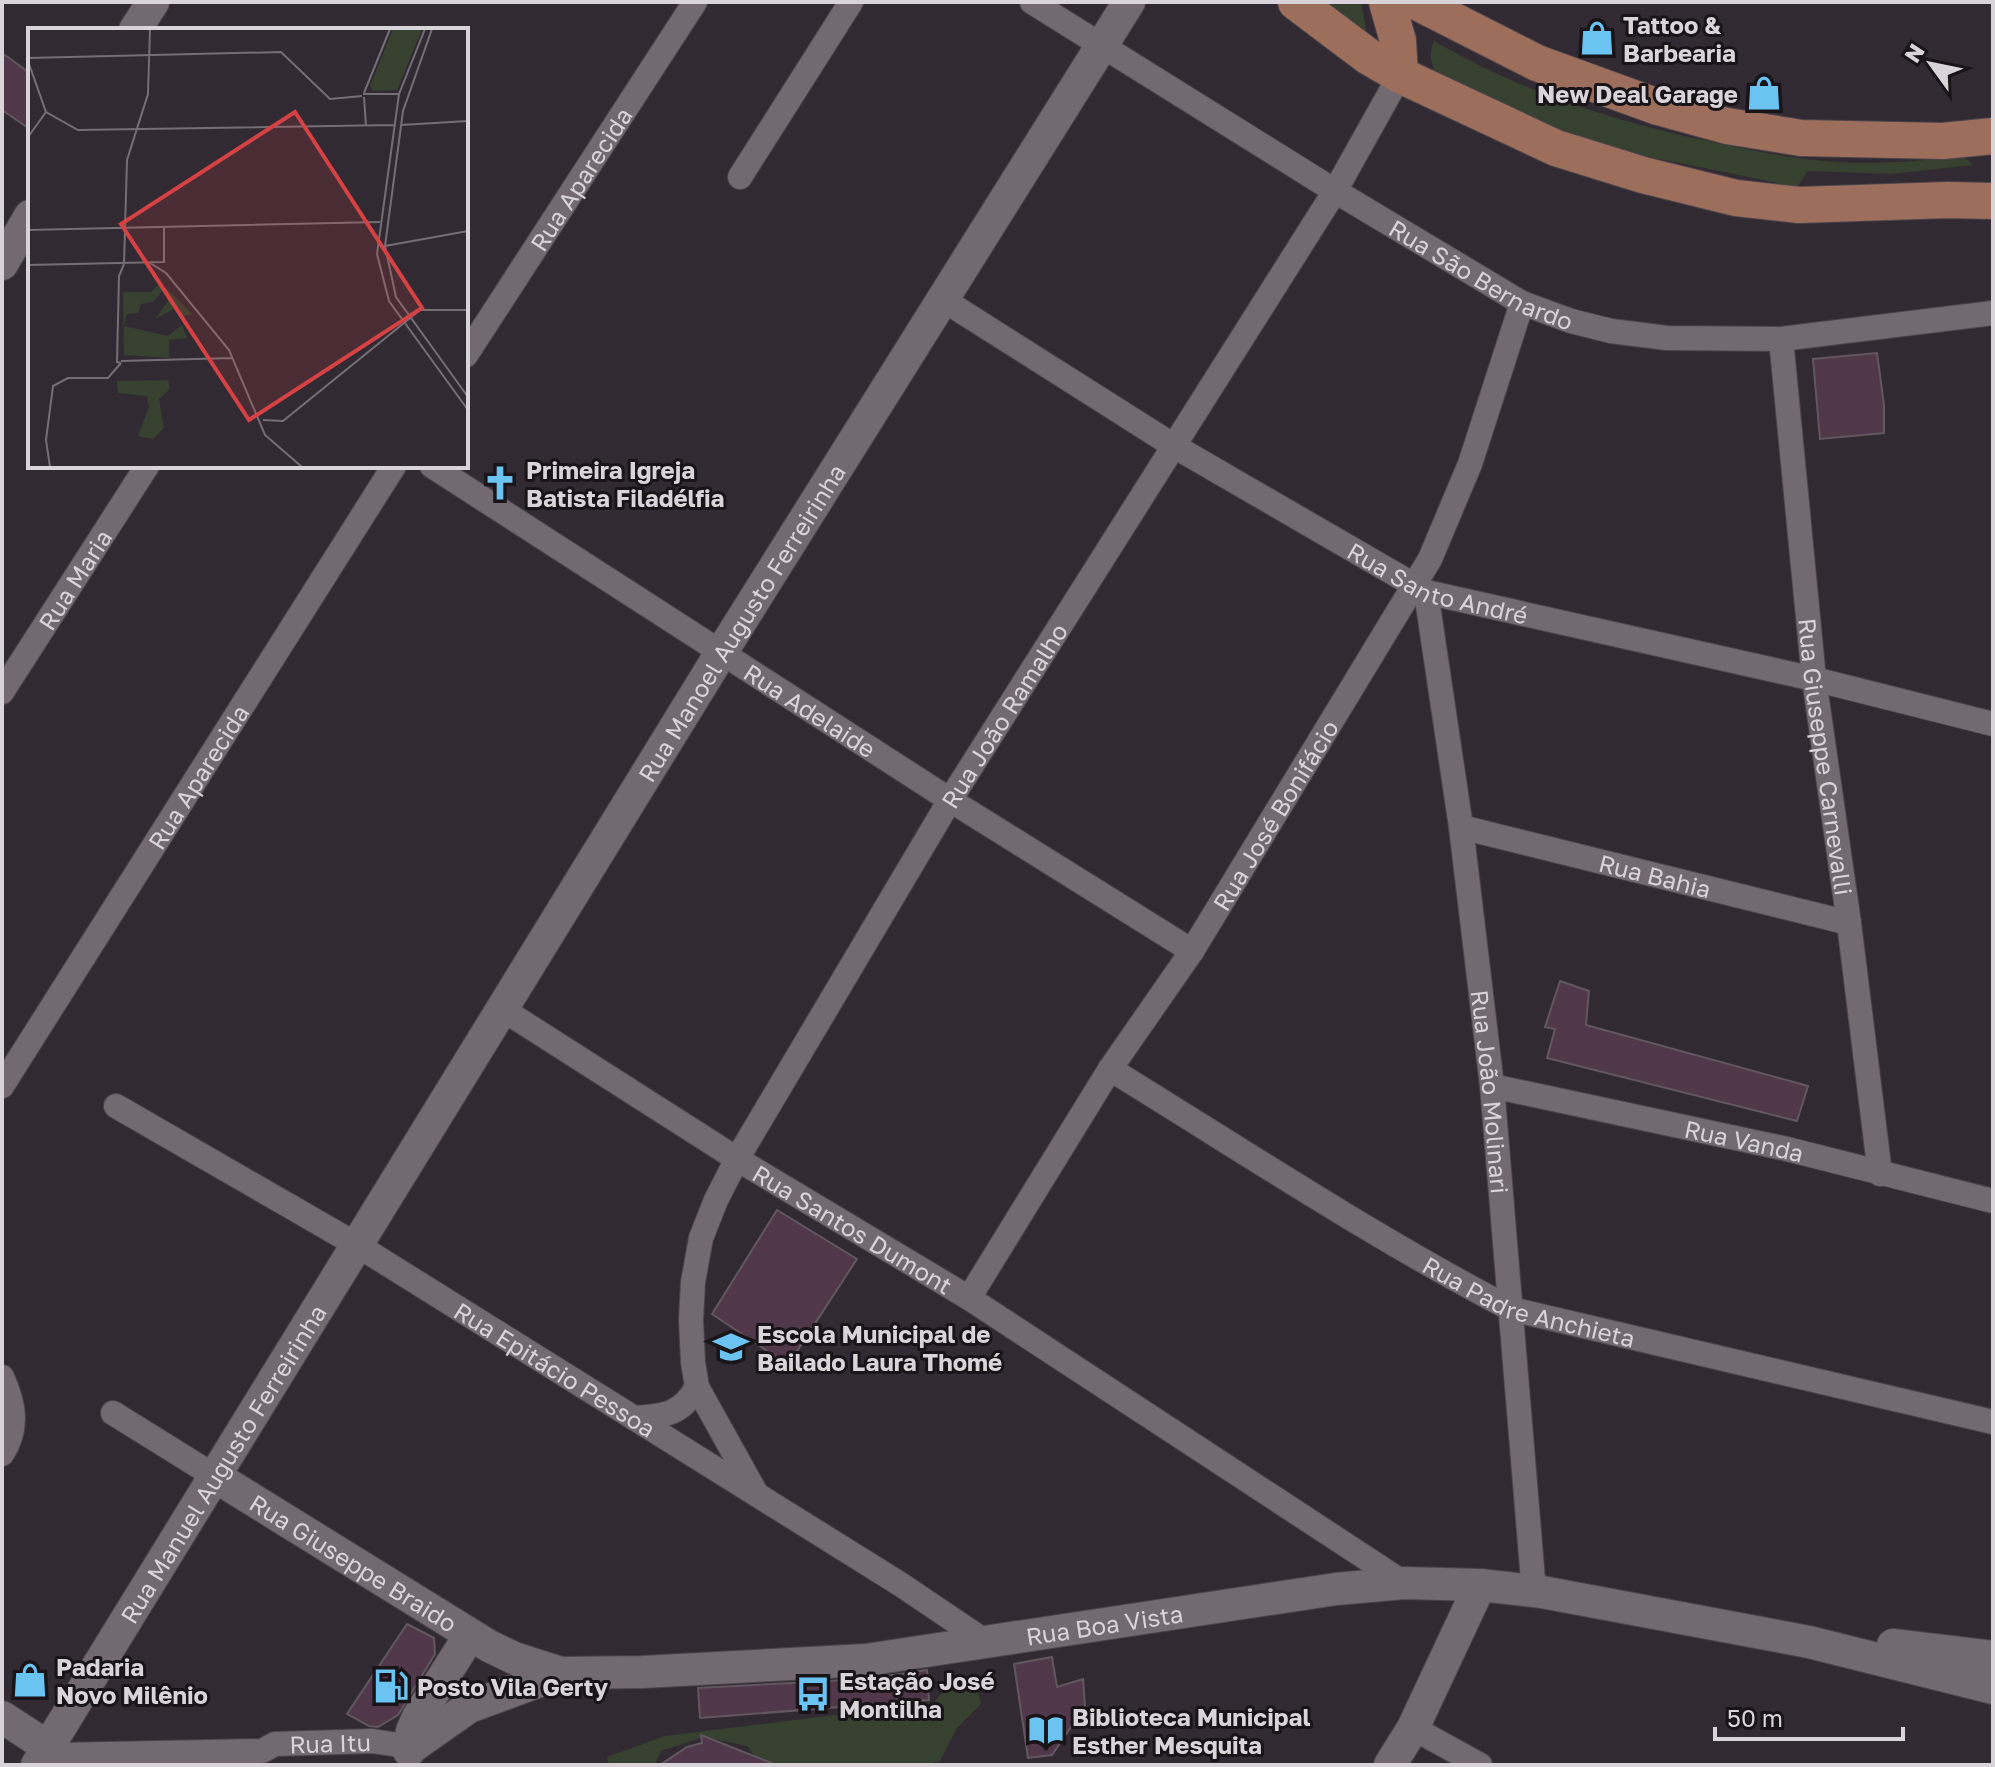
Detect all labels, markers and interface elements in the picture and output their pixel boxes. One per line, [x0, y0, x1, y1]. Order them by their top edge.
place label: Tattoo & Barbearia [1623, 10, 1736, 67]
shop icon: Tattoo & Barbearia [1578, 19, 1616, 57]
north arrow [1891, 24, 1971, 104]
inset map [28, 28, 468, 468]
text: N [1898, 38, 1930, 67]
shop icon: New Deal Garage [1745, 74, 1783, 112]
place label: New Deal Garage [1537, 79, 1738, 108]
street label: Rua Aparecida [523, 102, 637, 256]
street label: Rua São Bernardo [1384, 213, 1577, 335]
place label: Primeira Igreja Batista Filadélfia [526, 455, 725, 512]
street label: Rua Manoel Augusto Ferreirinha [631, 458, 851, 787]
church icon: Primeira Igreja Batista Filadélfia [481, 464, 519, 502]
street label: Rua Maria [32, 524, 117, 635]
street label: Rua Santo André [1343, 535, 1531, 629]
street label: Rua Giuseppe Carnevalli [1794, 617, 1859, 897]
street label: Rua João Ramalho [934, 618, 1073, 813]
street label: Rua Adelaide [739, 657, 881, 763]
street label: Rua Aparecida [141, 699, 254, 854]
street label: Rua José Bonifácio [1206, 714, 1344, 915]
street label: Rua Bahia [1596, 847, 1714, 903]
street label: Rua João Molinari [1466, 988, 1515, 1195]
street label: Rua Vanda [1682, 1113, 1807, 1167]
street label: Rua Santos Dumont [748, 1158, 958, 1299]
street label: Rua Padre Anchieta [1418, 1249, 1638, 1352]
street label: Rua Epitácio Pessoa [449, 1295, 661, 1442]
street label: Rua Manuel Augusto Ferreirinha [113, 1299, 331, 1628]
place label: Escola Municipal de Bailado Laura Thomé [757, 1319, 1002, 1376]
school or university icon: Escola Municipal de Bailado Laura Thomé [712, 1328, 750, 1366]
street label: Rua Giuseppe Braido [245, 1487, 463, 1637]
street label: Rua Boa Vista [1024, 1598, 1185, 1650]
place label: Padaria Novo Milênio [56, 1652, 208, 1709]
shop icon: Padaria Novo Milênio [11, 1661, 49, 1699]
place label: Estação José Montilha [839, 1666, 995, 1723]
fuel station icon: Posto Vila Gerty [372, 1667, 410, 1705]
place label: Posto Vila Gerty [417, 1672, 609, 1701]
bus stop icon: Estação José Montilha [794, 1675, 832, 1713]
scale bar [1715, 1691, 1903, 1741]
place label: Biblioteca Municipal Esther Mesquita [1072, 1702, 1310, 1759]
text: 50 m [1727, 1703, 1783, 1732]
library icon: Biblioteca Municipal Esther Mesquita [1027, 1711, 1065, 1749]
street label: Rua Itu [289, 1727, 371, 1758]

